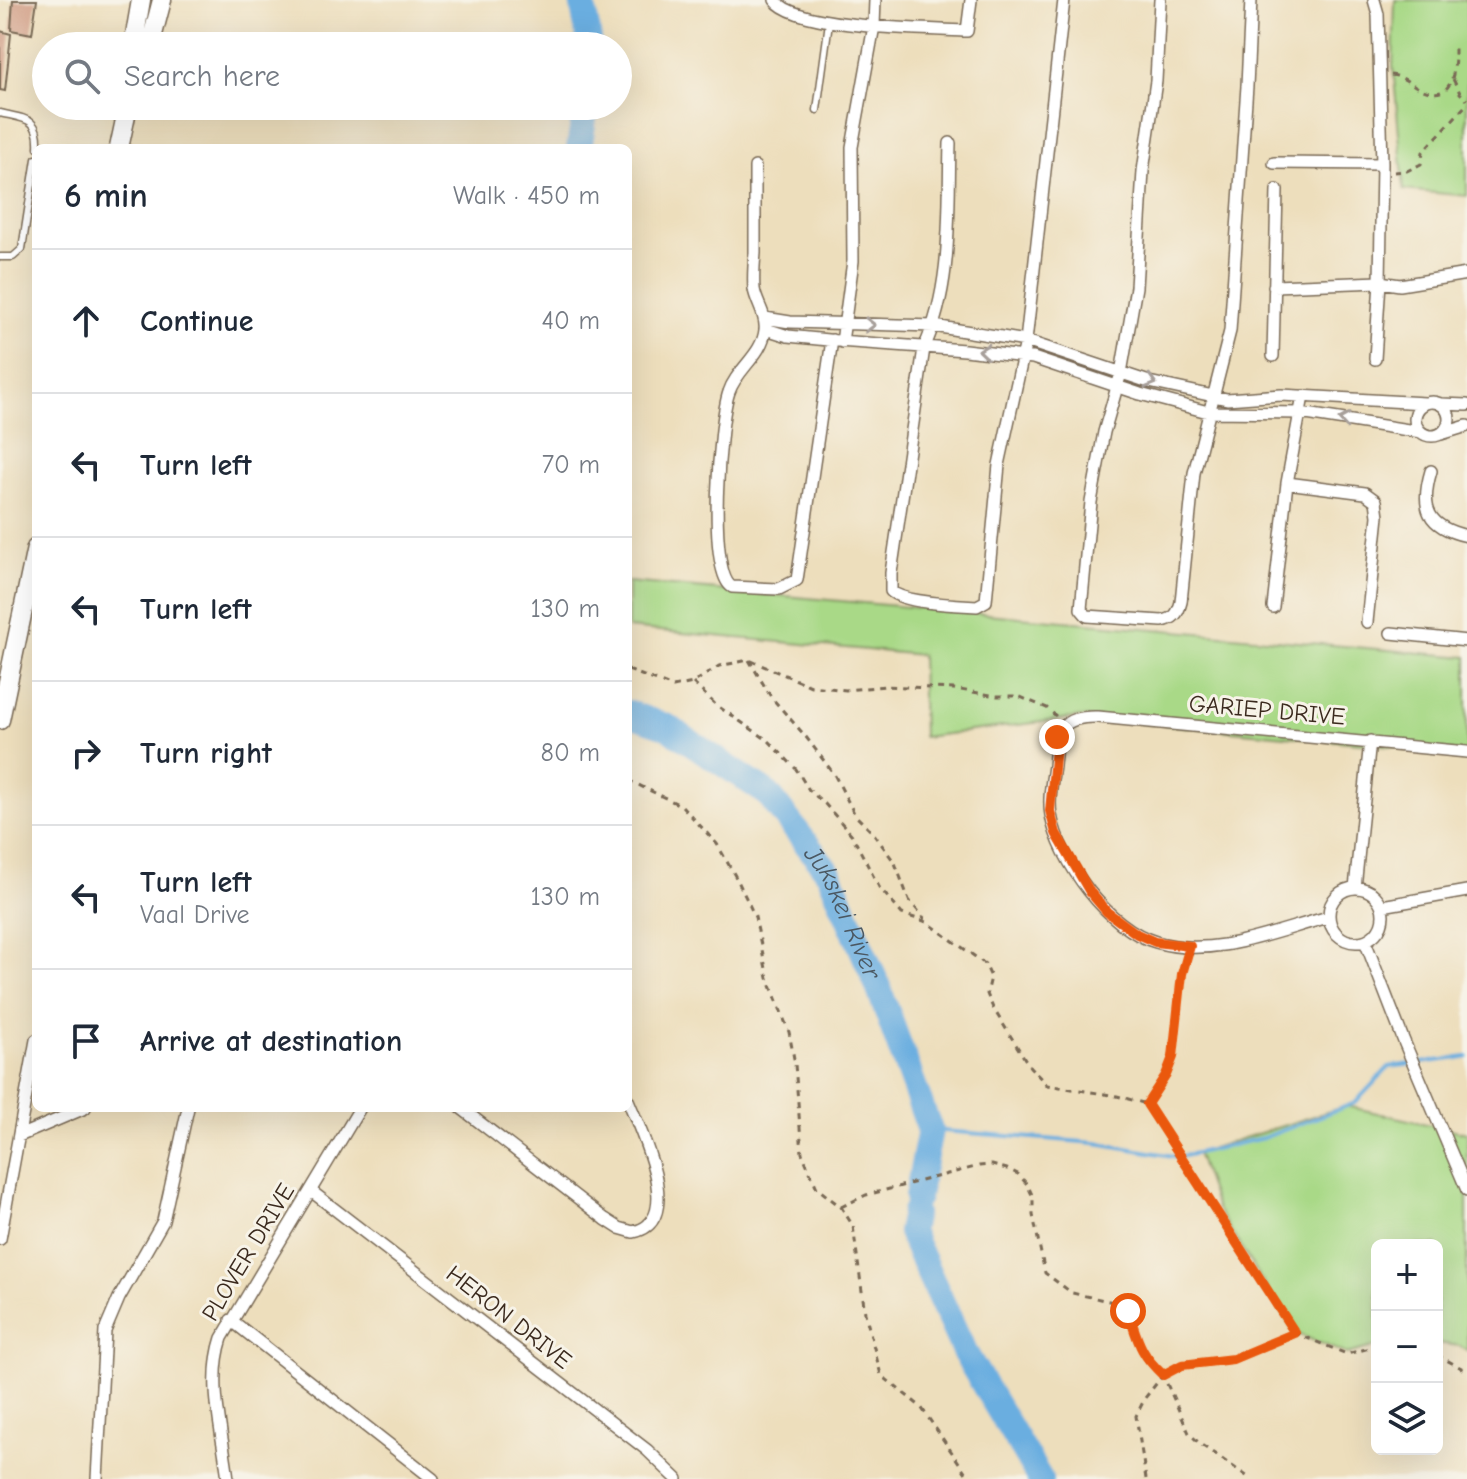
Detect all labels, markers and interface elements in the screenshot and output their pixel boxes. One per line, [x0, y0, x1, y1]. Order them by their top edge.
search box [32, 32, 632, 120]
icon: search [60, 54, 104, 98]
text: Search here [124, 59, 280, 94]
text: 6 min [64, 176, 148, 216]
text: Walk · 450 m [453, 181, 600, 211]
icon: ahead [64, 299, 108, 343]
text: Continue [140, 304, 254, 339]
text: 40 m [541, 306, 600, 336]
one-way arrow [864, 316, 877, 333]
one-way arrow [977, 343, 990, 360]
one-way arrow [1143, 373, 1157, 389]
one-way arrow [1337, 412, 1350, 429]
icon: left [64, 443, 108, 487]
text: Turn left [140, 448, 252, 483]
text: 70 m [542, 450, 600, 480]
icon: left [64, 587, 108, 631]
text: Turn left [140, 592, 252, 627]
text: 130 m [531, 594, 600, 624]
street label: GARIEP DRIVE [1188, 689, 1346, 731]
route end [1039, 719, 1075, 755]
icon: right [64, 731, 108, 775]
text: Turn right [140, 736, 272, 771]
text: 80 m [541, 738, 600, 768]
water label: Jukskei River [797, 839, 888, 985]
text: Turn left [140, 865, 252, 900]
icon: left [64, 875, 108, 919]
text: 130 m [531, 882, 600, 912]
text: Vaal Drive [140, 900, 250, 930]
icon: arrive [64, 1019, 108, 1063]
text: Arrive at destination [140, 1024, 402, 1059]
street label: PLOVER DRIVE [196, 1178, 300, 1326]
map controls [1371, 1239, 1443, 1455]
button: + [1371, 1239, 1443, 1311]
street label: HERON DRIVE [441, 1259, 577, 1375]
route start [1110, 1293, 1146, 1329]
button: − [1371, 1311, 1443, 1383]
button: layers [1371, 1383, 1443, 1455]

